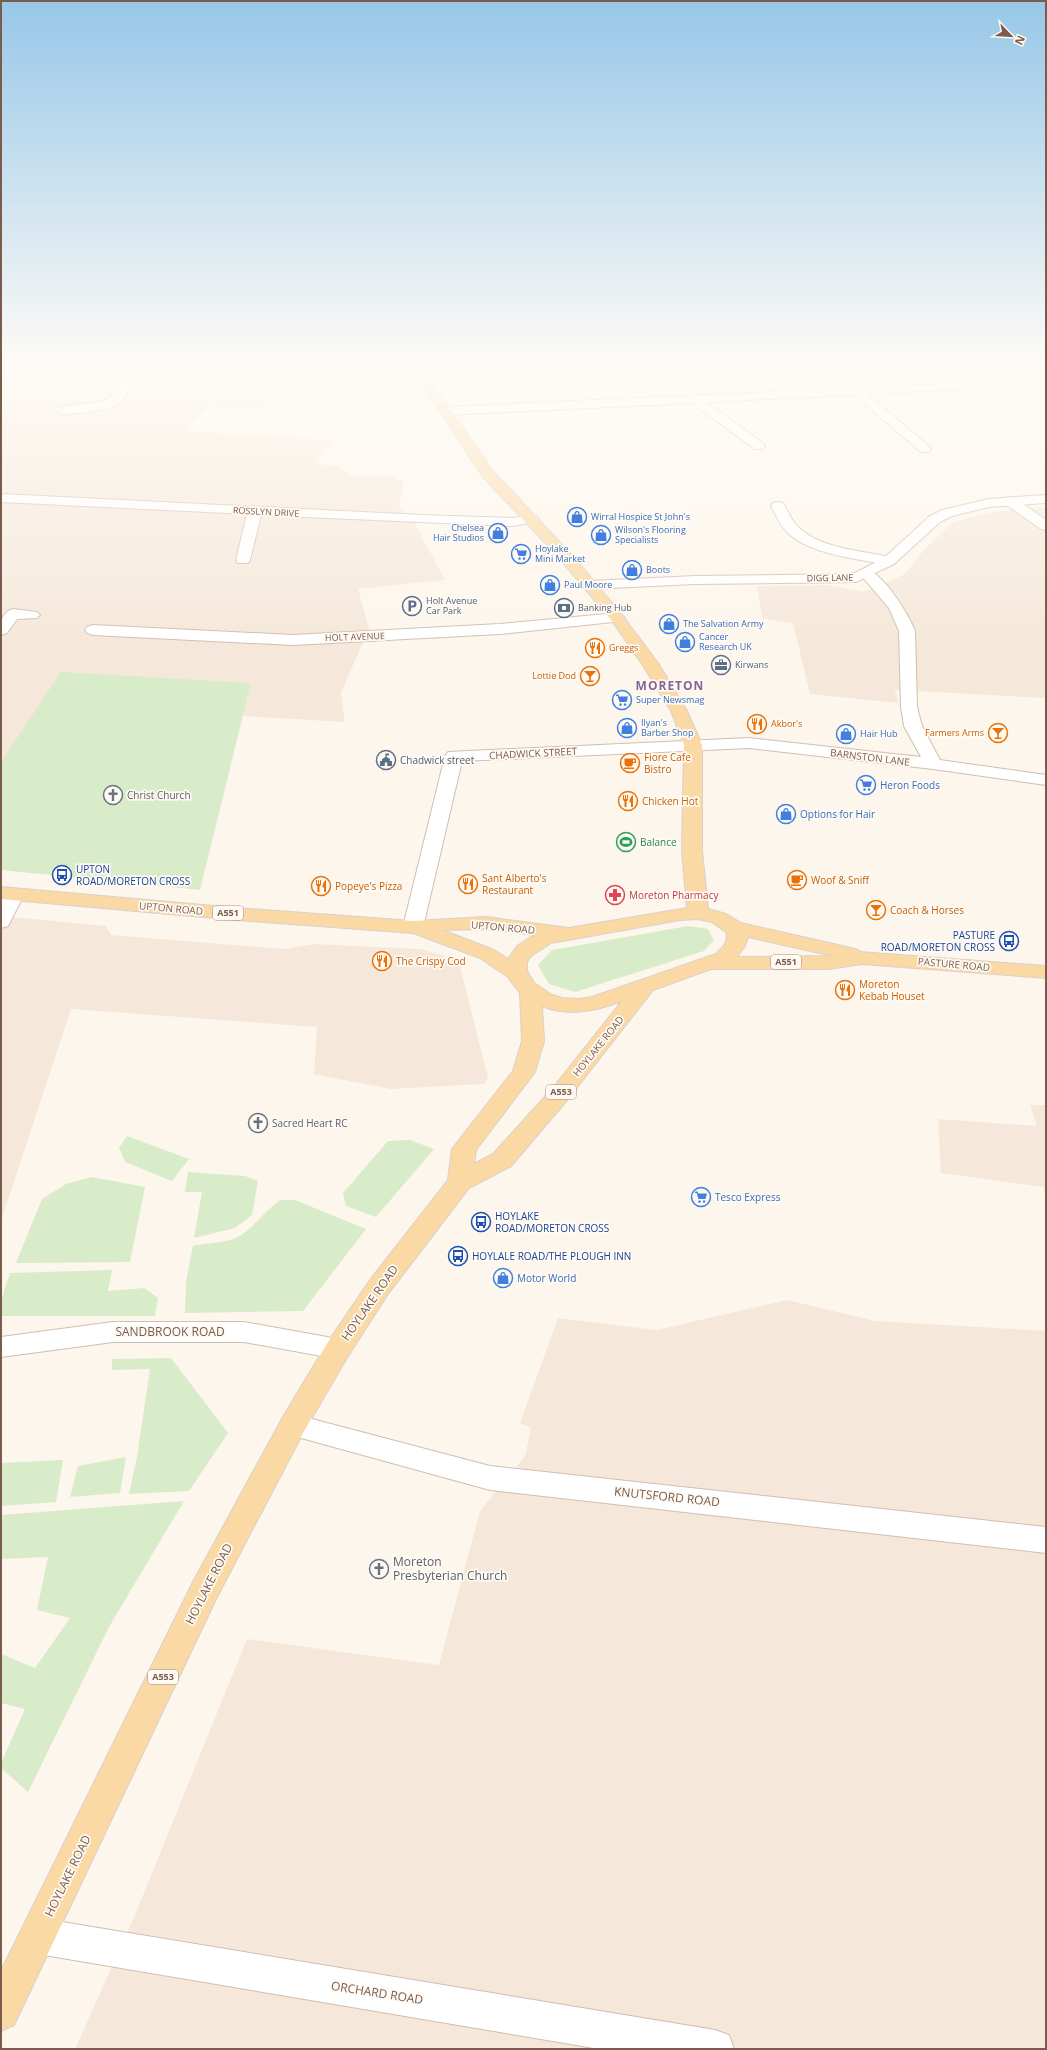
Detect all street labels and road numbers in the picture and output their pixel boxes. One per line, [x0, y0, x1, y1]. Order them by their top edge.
street label: ROSSLYN DRIVE [233, 503, 299, 520]
street label: DIGG LANE [807, 571, 853, 584]
street label: HOLT AVENUE [325, 629, 385, 644]
street label: CHADWICK STREET [489, 744, 578, 762]
street label: BARNSTON LANE [829, 745, 911, 769]
street label: UPTON ROAD [138, 898, 204, 918]
road number: A551 [213, 906, 243, 920]
street label: UPTON ROAD [470, 917, 536, 937]
street label: PASTURE ROAD [917, 954, 991, 974]
road number: A551 [771, 955, 801, 969]
street label: HOYLAKE ROAD [569, 1013, 627, 1079]
road number: A553 [546, 1085, 576, 1099]
street label: HOYLAKE ROAD [337, 1261, 402, 1344]
street label: SANDBROOK ROAD [115, 1323, 225, 1340]
street label: KNUTSFORD ROAD [613, 1483, 721, 1511]
street label: HOYLAKE ROAD [181, 1540, 236, 1627]
road number: A553 [148, 1670, 178, 1684]
street label: HOYLAKE ROAD [40, 1832, 95, 1919]
street label: ORCHARD ROAD [330, 1977, 424, 2008]

